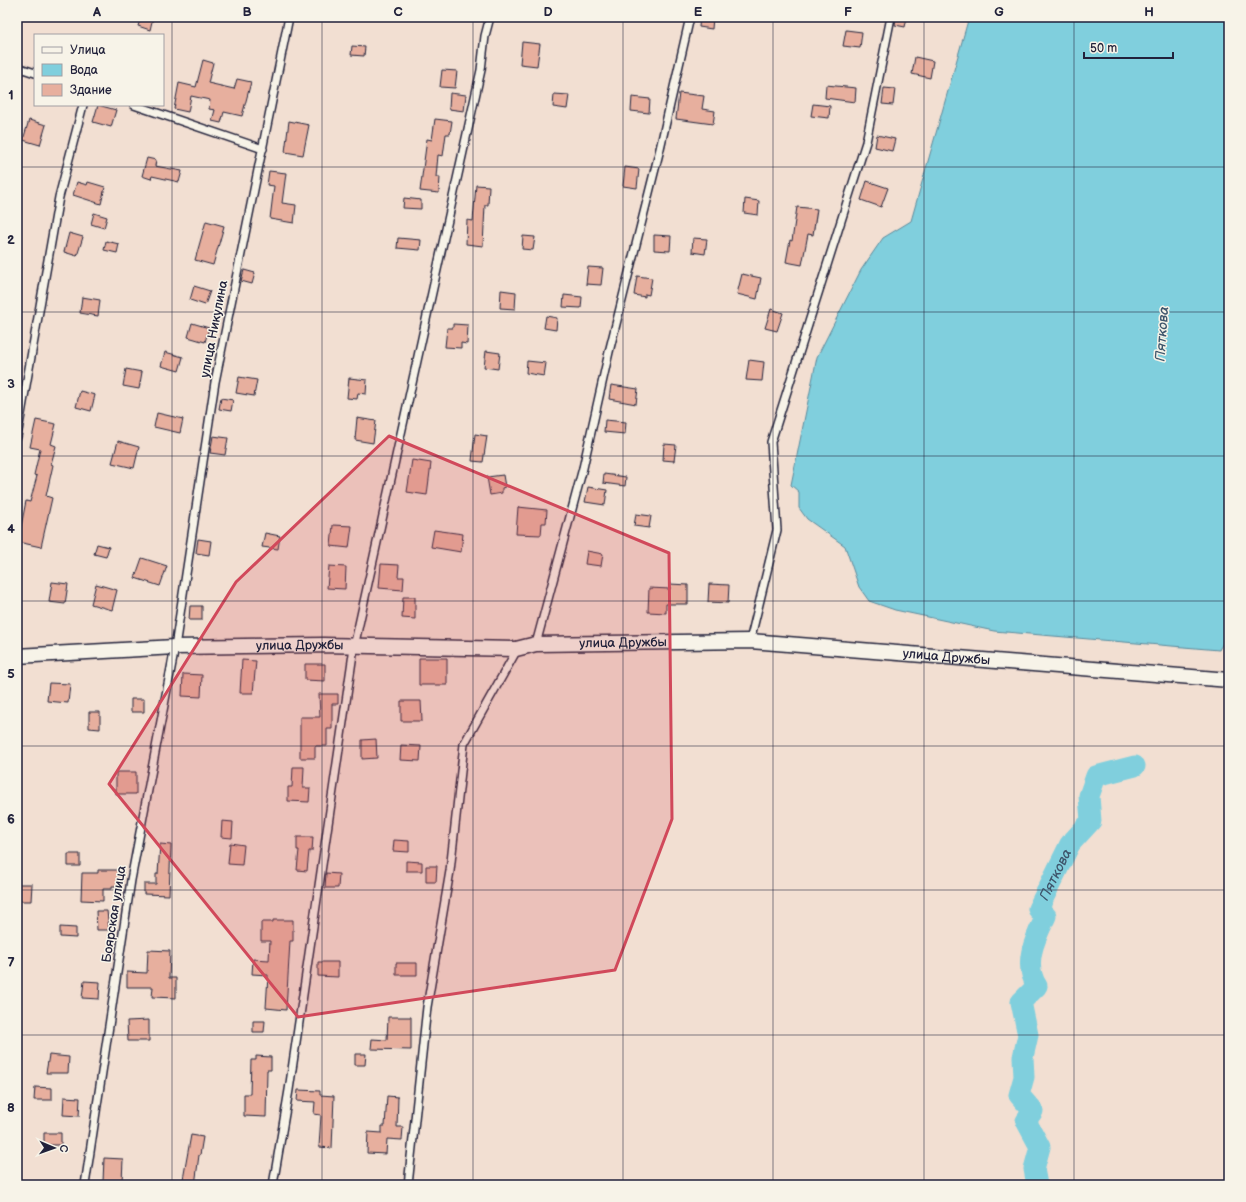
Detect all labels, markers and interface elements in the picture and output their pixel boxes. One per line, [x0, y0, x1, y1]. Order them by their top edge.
text: A [92, 4, 101, 20]
text: B [242, 4, 252, 20]
text: C [393, 4, 403, 20]
text: D [543, 4, 553, 20]
text: E [694, 4, 703, 20]
text: F [844, 4, 852, 20]
text: G [994, 4, 1004, 20]
text: H [1144, 4, 1154, 20]
legend [34, 34, 164, 106]
scale bar [1084, 34, 1173, 60]
text: 50 m [1090, 41, 1117, 56]
text: Улица [70, 43, 106, 58]
text: Вода [70, 63, 98, 78]
text: Здание [70, 83, 112, 98]
text: 1 [8, 87, 14, 103]
text: 2 [7, 232, 15, 248]
street label: улица Никулина [197, 279, 231, 379]
water label: Пяткова [1152, 306, 1172, 362]
text: 3 [7, 376, 15, 392]
text: 4 [7, 521, 15, 537]
street label: улица Дружбы [579, 634, 667, 651]
street label: улица Дружбы [256, 637, 344, 654]
street label: улица Дружбы [902, 645, 991, 669]
text: 5 [7, 666, 15, 682]
text: 6 [7, 811, 15, 827]
water label: Пяткова [1035, 846, 1075, 903]
street label: Боярская улица [98, 864, 130, 964]
text: 7 [7, 955, 15, 971]
text: 8 [7, 1100, 15, 1116]
north arrow [34, 1128, 74, 1168]
text: С [57, 1144, 70, 1153]

